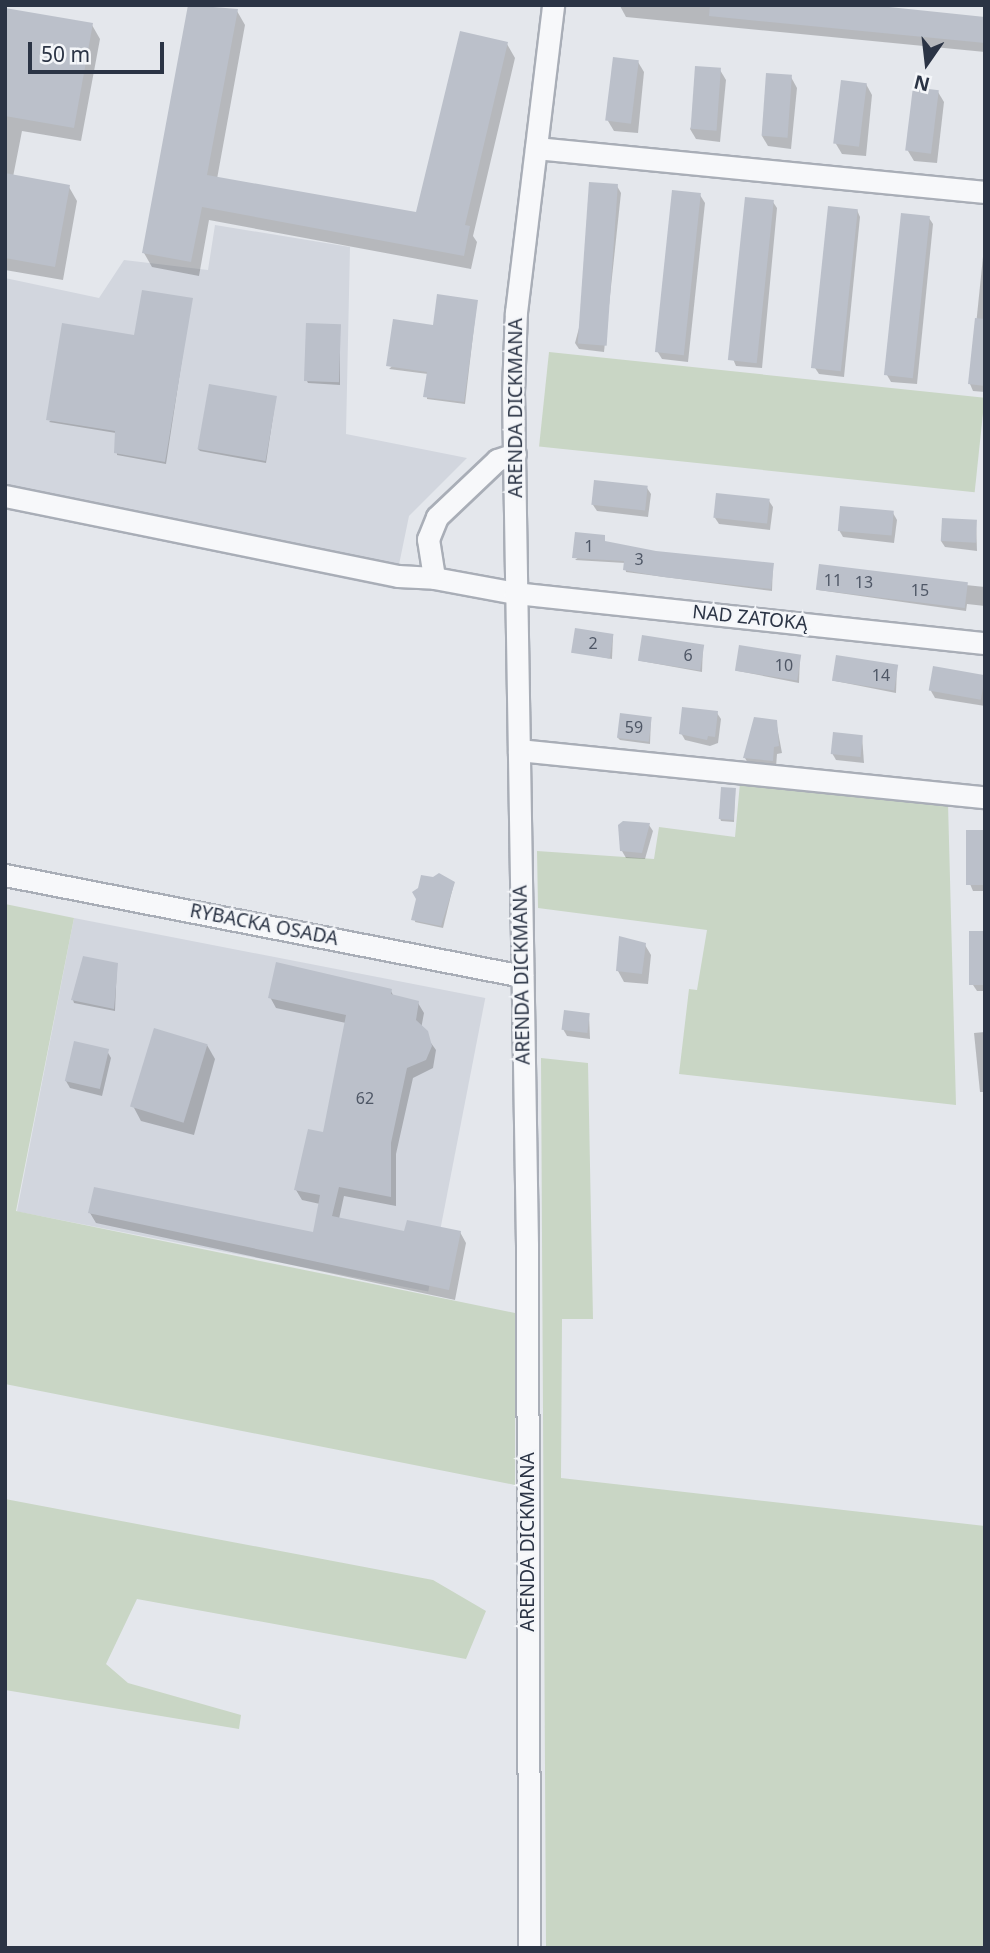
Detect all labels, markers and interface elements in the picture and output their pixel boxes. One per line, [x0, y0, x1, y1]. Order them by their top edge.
scale bar [32, 28, 168, 72]
north arrow [892, 28, 962, 98]
text: 50 m [41, 40, 90, 68]
text: N [911, 69, 933, 98]
street label: ARENDA DICKMANA [505, 318, 527, 498]
house number: 1 [584, 536, 594, 556]
house number: 3 [634, 549, 644, 569]
house number: 11 [824, 570, 842, 590]
house number: 13 [855, 572, 873, 592]
house number: 15 [911, 580, 929, 600]
street label: NAD ZATOKĄ [691, 601, 809, 635]
house number: 2 [588, 633, 598, 653]
house number: 6 [683, 645, 693, 665]
house number: 10 [775, 655, 793, 675]
house number: 14 [872, 665, 890, 685]
house number: 59 [625, 717, 643, 737]
street label: ARENDA DICKMANA [509, 885, 535, 1065]
street label: RYBACKA OSADA [188, 899, 340, 951]
house number: 62 [356, 1088, 374, 1108]
street label: ARENDA DICKMANA [517, 1452, 539, 1632]

